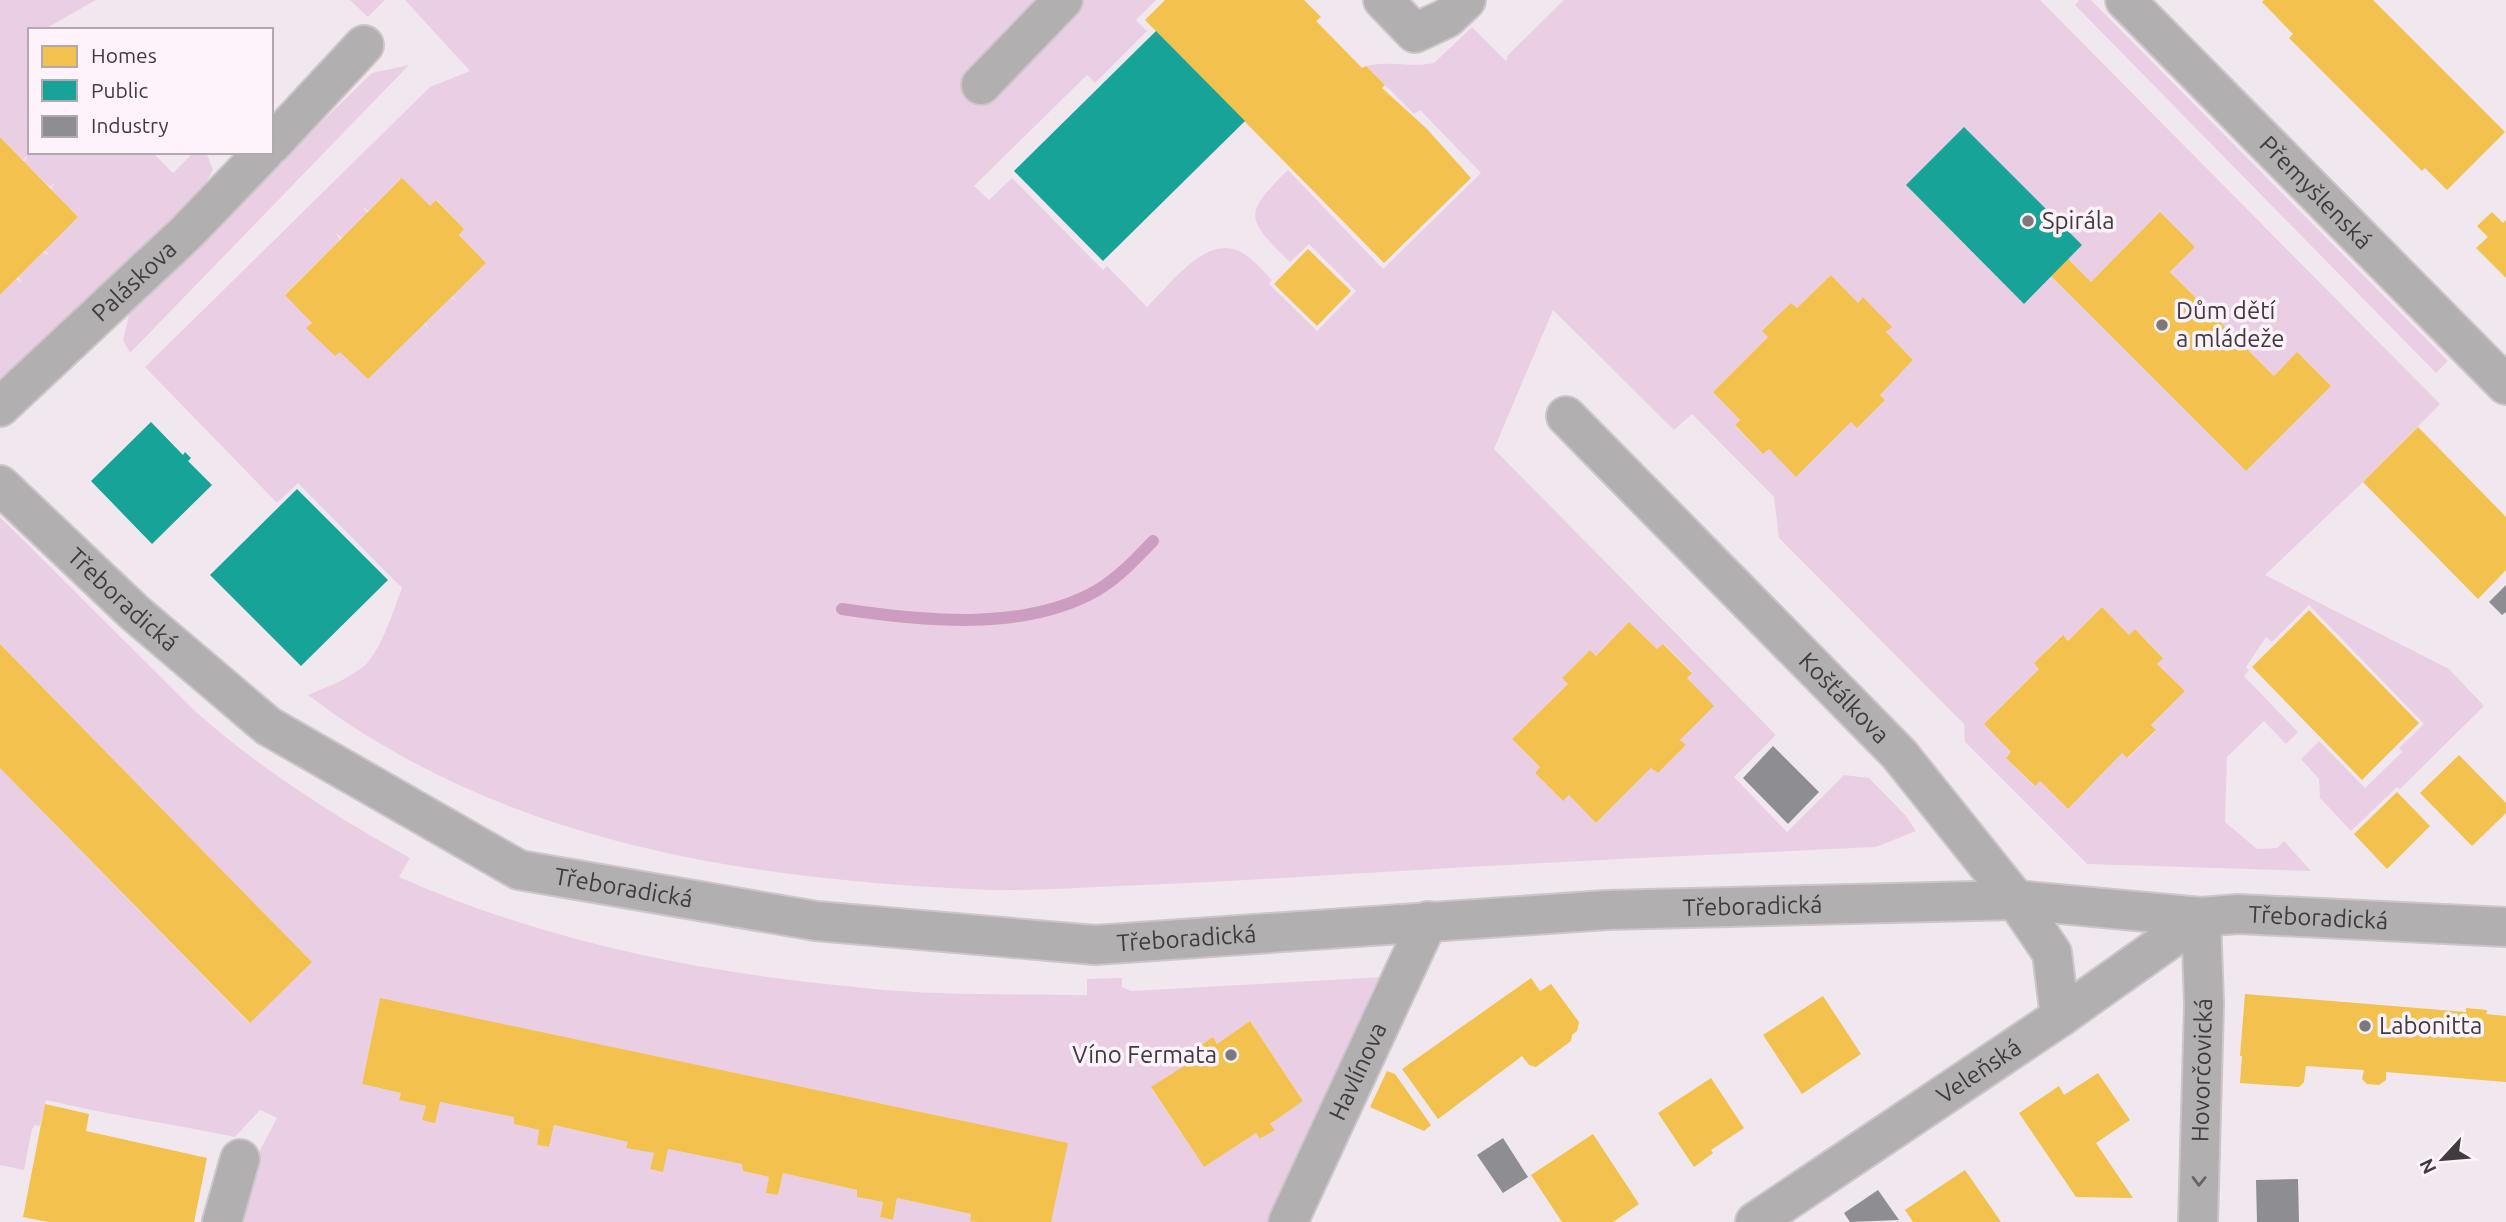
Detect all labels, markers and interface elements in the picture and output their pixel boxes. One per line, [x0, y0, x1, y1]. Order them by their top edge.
legend [28, 28, 273, 154]
text: Homes [91, 43, 157, 67]
text: Public [91, 78, 148, 102]
text: Industry [91, 113, 169, 137]
street label: Přemyšlenská [2254, 130, 2377, 254]
place label: Spirála [2042, 207, 2115, 234]
marker: Spirála [2020, 213, 2036, 229]
street label: Paláskova [86, 235, 182, 327]
place label: Dům dětí a mládeže [2176, 297, 2285, 352]
marker: Dům dětí a mládeže [2154, 317, 2170, 333]
street label: Třeboradická [62, 542, 184, 657]
street label: Košťálkova [1794, 647, 1895, 749]
street label: Třeboradická [552, 862, 695, 913]
street label: Třeboradická [1682, 891, 1823, 921]
street label: Třeboradická [2248, 901, 2389, 934]
street label: Třeboradická [1116, 920, 1257, 956]
street label: Hovorčovická [2186, 998, 2217, 1142]
place label: Labonitta [2379, 1012, 2482, 1039]
street label: Havlínova [1323, 1018, 1392, 1124]
marker: Labonitta [2357, 1018, 2373, 1034]
street label: Veleňská [1932, 1033, 2026, 1109]
place label: Víno Fermata [1072, 1041, 1217, 1068]
marker: Víno Fermata [1223, 1047, 1239, 1063]
north arrow [2408, 1124, 2478, 1194]
text: N [2415, 1155, 2441, 1178]
one-way arrow [2192, 1176, 2207, 1187]

